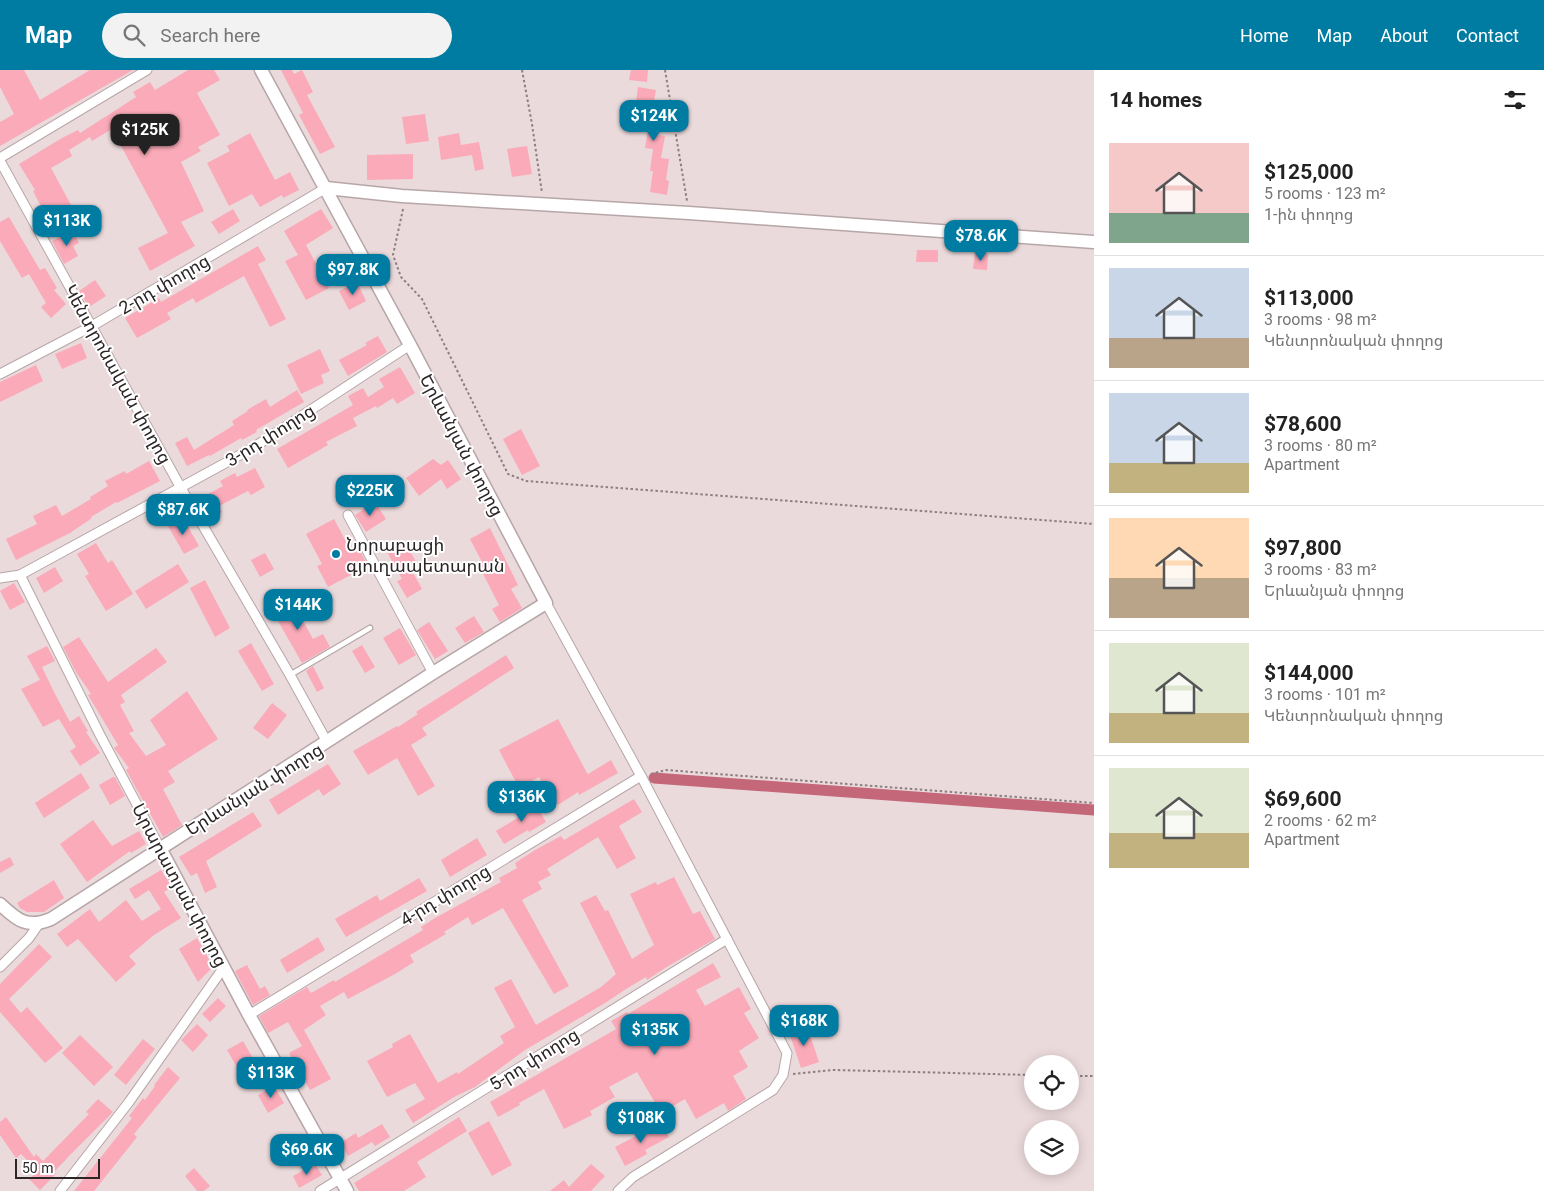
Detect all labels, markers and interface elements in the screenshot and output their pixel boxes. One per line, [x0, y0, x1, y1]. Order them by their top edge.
search box [102, 13, 452, 58]
text: Map [25, 21, 72, 49]
icon: search [120, 21, 148, 49]
text: Search here [160, 24, 260, 47]
text: Home [1240, 25, 1289, 46]
text: Map [1317, 25, 1352, 46]
text: About [1380, 25, 1428, 46]
text: Contact [1456, 25, 1519, 46]
icon: filters [1501, 86, 1529, 114]
text: 14 homes [1109, 88, 1202, 112]
pin: $124K [619, 100, 689, 142]
text: $124K [631, 106, 677, 125]
pin: $125K [110, 114, 180, 156]
text: $125K [122, 120, 168, 139]
text: $125,000 [1264, 160, 1354, 184]
icon: home [1149, 163, 1209, 223]
text: 5 rooms · 123 m² [1264, 184, 1386, 203]
pin: $113K [32, 204, 102, 247]
text: 1-ին փողոց [1264, 205, 1353, 224]
text: $113K [44, 211, 90, 230]
pin: $78.6K [940, 220, 1022, 262]
text: $78.6K [955, 226, 1007, 245]
street label: 2-րդ փողոց [115, 250, 213, 318]
pin: $97.8K [312, 254, 394, 296]
text: $97.8K [327, 260, 379, 279]
street label: Կենտրոնական փողոց [60, 281, 176, 467]
text: $113,000 [1264, 286, 1354, 310]
icon: home [1149, 288, 1209, 348]
text: 3 rooms · 98 m² [1264, 310, 1377, 329]
text: Կենտրոնական փողոց [1264, 331, 1443, 350]
street label: Երևանյան փողոց [416, 370, 508, 520]
street label: 3-րդ փողոց [222, 399, 318, 471]
text: $78,600 [1264, 412, 1341, 436]
icon: home [1149, 413, 1209, 473]
text: 3 rooms · 80 m² [1264, 436, 1377, 455]
text: Apartment [1264, 455, 1340, 474]
pin: $225K [335, 474, 405, 517]
text: $225K [347, 481, 393, 500]
pin: $87.6K [142, 494, 224, 536]
text: $87.6K [157, 500, 209, 519]
place label: Նորաբացի գյուղապետարան [346, 534, 505, 576]
text: $97,800 [1264, 536, 1341, 560]
icon: home [1149, 538, 1209, 598]
marker: Նորաբացի գյուղապետարան [330, 548, 342, 560]
text: 3 rooms · 83 m² [1264, 560, 1377, 579]
text: Երևանյան փողոց [1264, 581, 1404, 600]
pin: $144K [263, 588, 333, 631]
text: $144K [275, 595, 321, 614]
text: $144,000 [1264, 661, 1354, 685]
icon: home [1149, 663, 1209, 723]
text: 3 rooms · 101 m² [1264, 685, 1386, 704]
text: Կենտրոնական փողոց [1264, 706, 1443, 725]
street label: Երևանյան փողոց [181, 738, 327, 840]
pin: $136K [487, 780, 557, 823]
text: $136K [499, 787, 545, 806]
text: $69,600 [1264, 787, 1341, 811]
icon: home [1149, 788, 1209, 848]
street label: Արարատյան փողոց [128, 800, 232, 970]
text: 2 rooms · 62 m² [1264, 811, 1377, 830]
text: Apartment [1264, 830, 1340, 849]
street label: 4-րդ փողոց [396, 860, 494, 930]
pin: $168K [769, 1004, 839, 1047]
text: $168K [781, 1011, 827, 1030]
pin: $135K [620, 1014, 690, 1056]
text: $135K [632, 1020, 678, 1039]
street label: 5-րդ փողոց [486, 1023, 582, 1095]
map controls [1024, 1055, 1079, 1175]
button: locate [1024, 1055, 1079, 1110]
pin: $113K [236, 1056, 306, 1099]
text: $113K [248, 1063, 294, 1082]
pin: $108K [606, 1102, 676, 1144]
text: $108K [618, 1108, 664, 1127]
button: layers [1024, 1120, 1079, 1175]
pin: $69.6K [266, 1134, 348, 1176]
text: $69.6K [281, 1140, 333, 1159]
scale bar [15, 1156, 100, 1179]
text: 50 m [22, 1160, 54, 1176]

